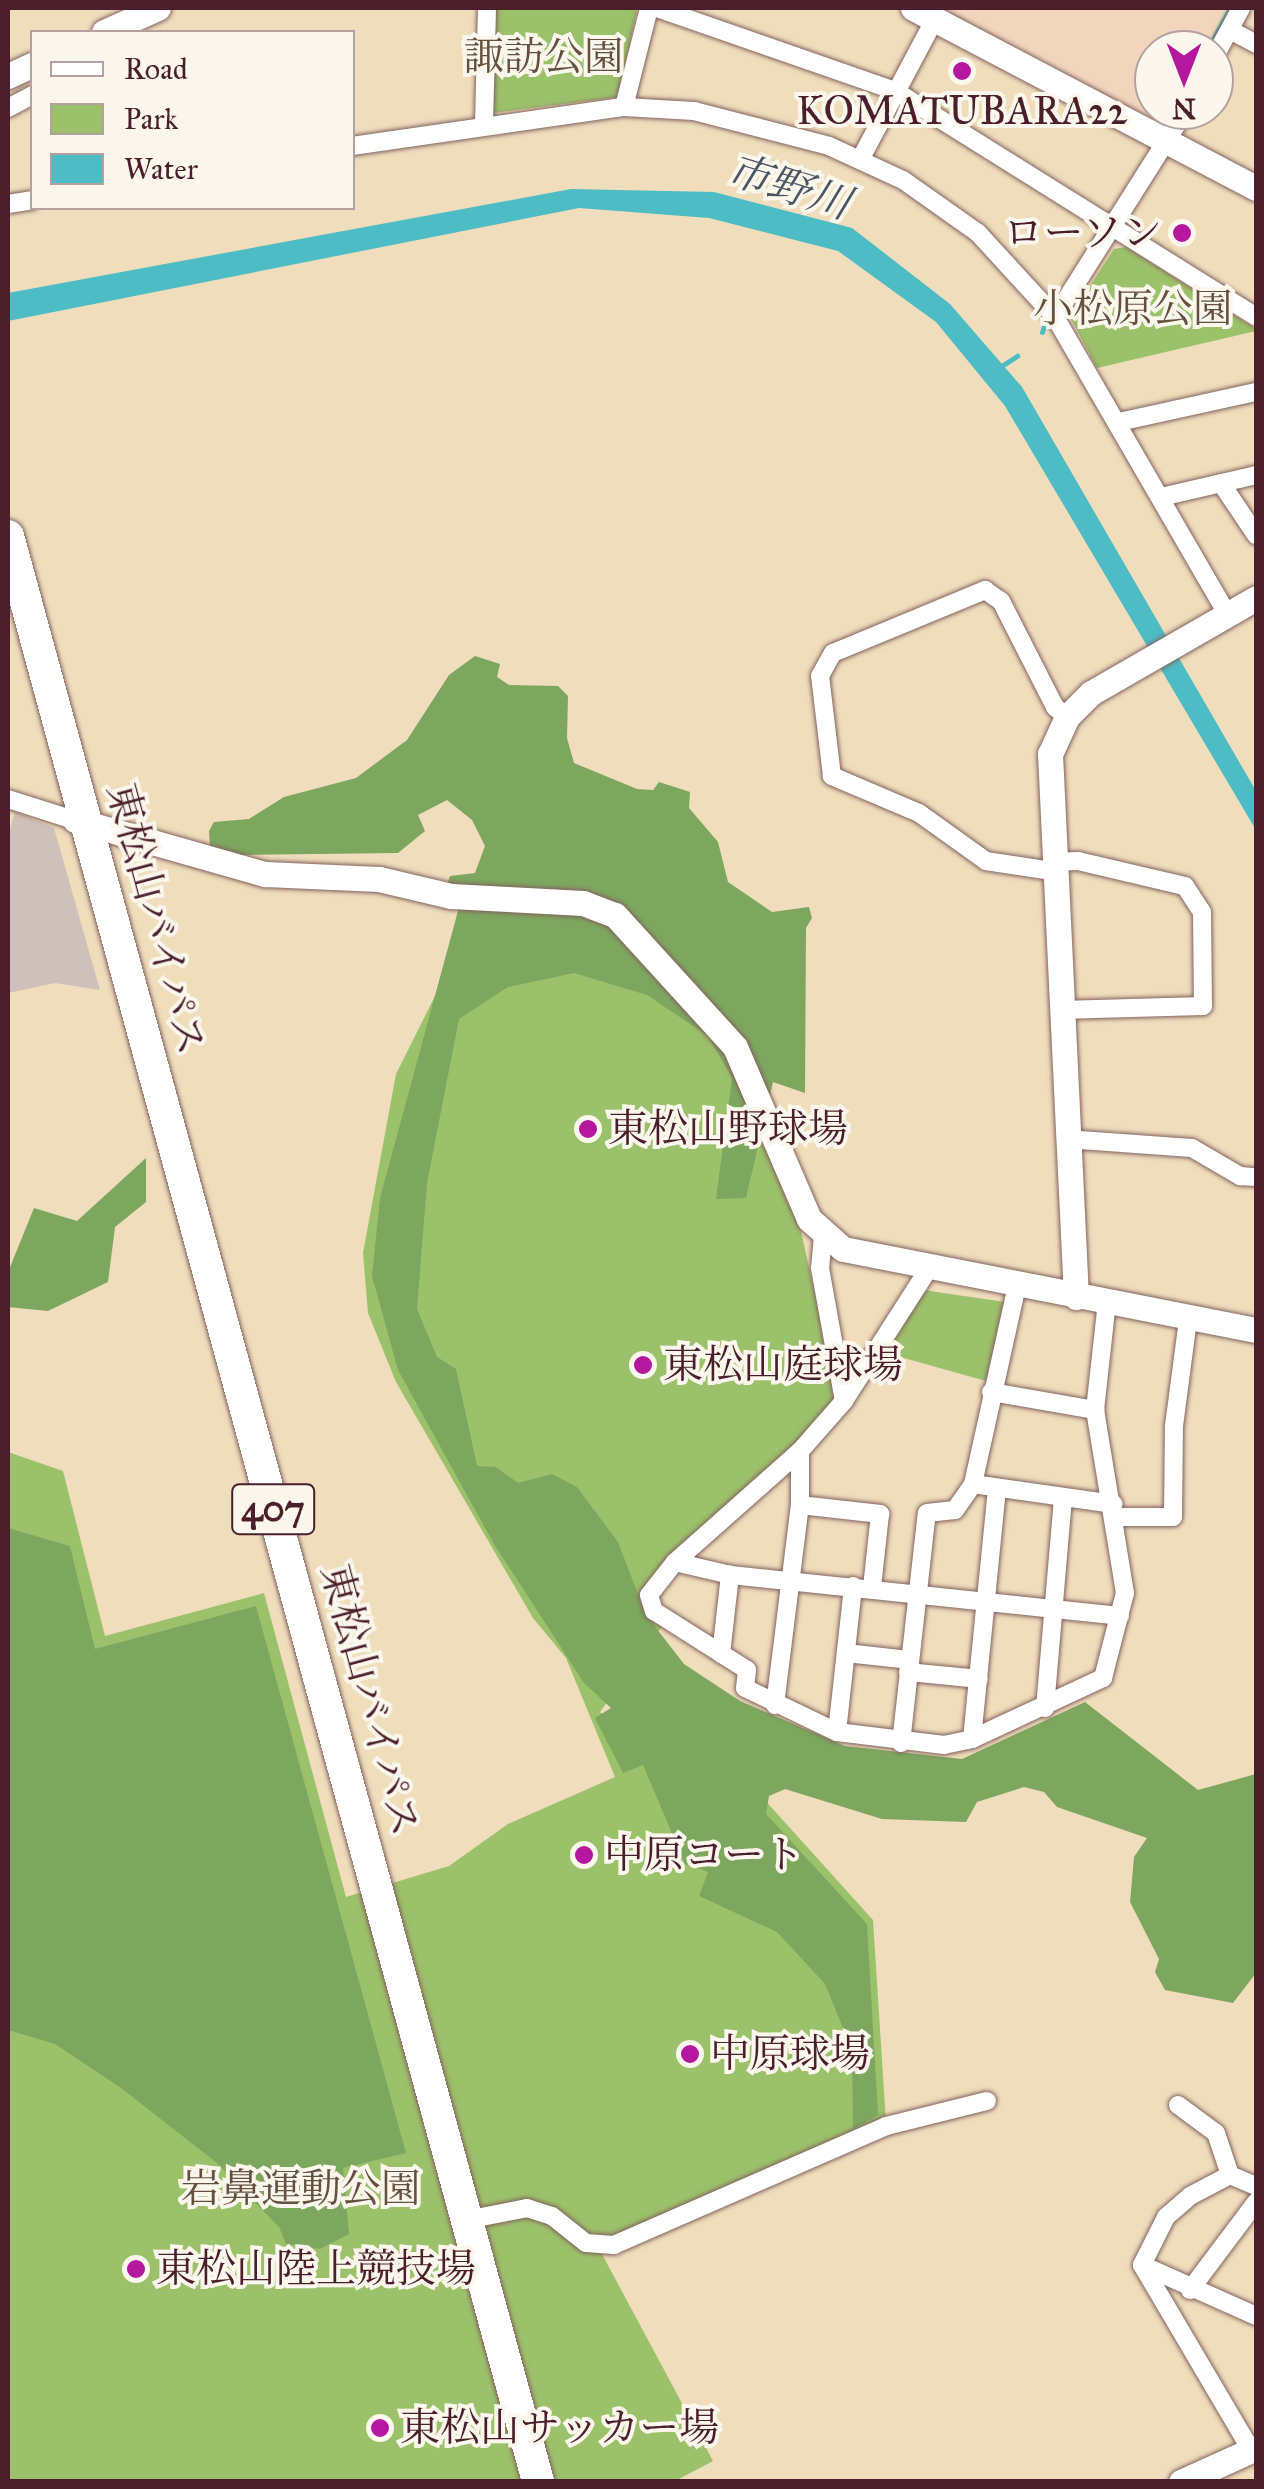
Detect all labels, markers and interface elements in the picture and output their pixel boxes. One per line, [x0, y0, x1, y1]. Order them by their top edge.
legend [30, 30, 355, 210]
north arrow [1134, 30, 1234, 130]
park label: 諏訪公園 [464, 33, 624, 81]
text: Road [124, 51, 188, 87]
marker: KOMATUBARA22 [951, 60, 973, 82]
place label: KOMATUBARA22 [796, 87, 1128, 135]
text: N [1172, 91, 1196, 126]
text: Park [124, 101, 178, 137]
water label: 市野川 [721, 144, 857, 230]
text: Water [124, 151, 198, 187]
place label: ローソン [1002, 209, 1162, 257]
marker: ローソン [1171, 222, 1193, 244]
park label: 小松原公園 [1033, 285, 1233, 333]
street label: 東松山バイパス [97, 778, 215, 1060]
place label: 東松山野球場 [608, 1105, 848, 1153]
marker: 東松山野球場 [577, 1118, 599, 1140]
place label: 東松山庭球場 [663, 1341, 903, 1389]
marker: 東松山庭球場 [632, 1354, 654, 1376]
road number: 407 [230, 1476, 316, 1542]
street label: 東松山バイパス [311, 1559, 429, 1841]
place label: 中原コート [604, 1831, 804, 1879]
marker: 中原コート [573, 1844, 595, 1866]
place label: 中原球場 [710, 2030, 870, 2078]
marker: 中原球場 [679, 2043, 701, 2065]
park label: 岩鼻運動公園 [181, 2165, 421, 2213]
place label: 東松山陸上競技場 [156, 2245, 476, 2293]
marker: 東松山陸上競技場 [125, 2258, 147, 2280]
place label: 東松山サッカー場 [400, 2404, 720, 2452]
marker: 東松山サッカー場 [369, 2417, 391, 2439]

